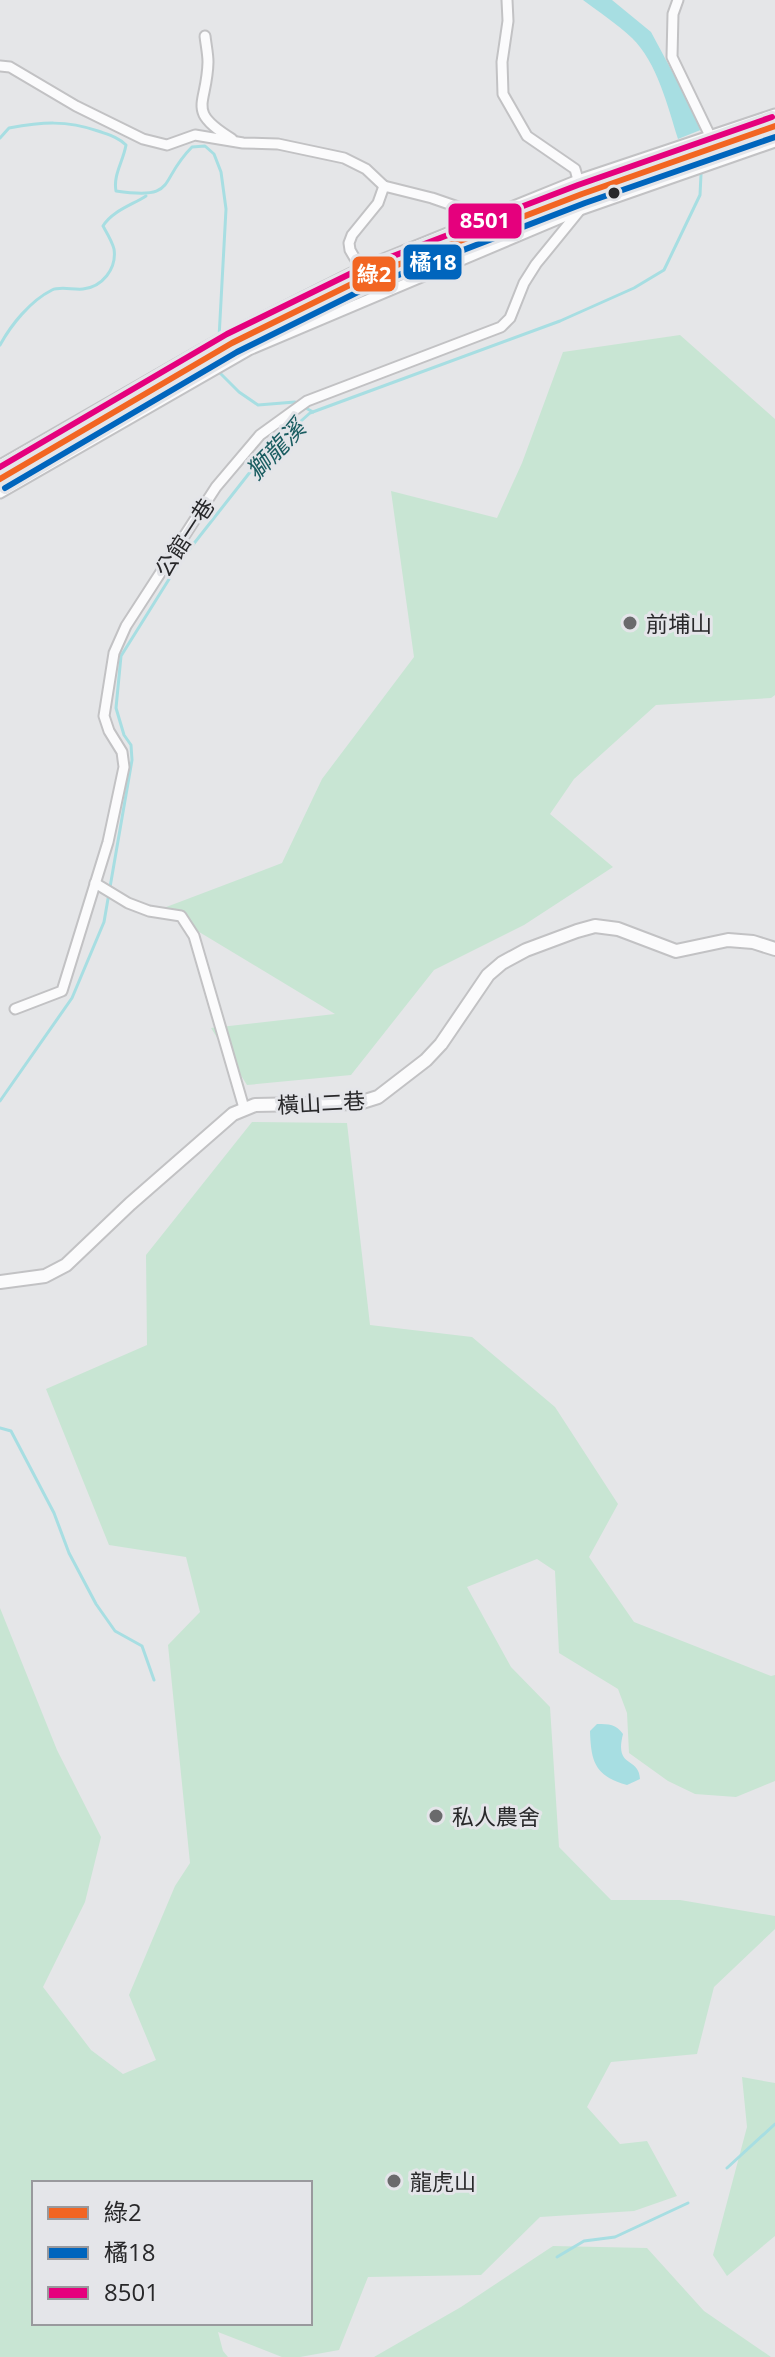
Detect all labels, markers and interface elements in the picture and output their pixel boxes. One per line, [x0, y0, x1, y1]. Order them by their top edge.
unlabelled marker [606, 185, 622, 201]
line badge: 8501 [447, 202, 523, 240]
text: 8501 [460, 204, 510, 234]
line badge: 橘18 [402, 243, 463, 281]
text: 橘18 [409, 246, 457, 276]
line badge: 綠2 [351, 255, 397, 293]
text: 綠2 [357, 258, 391, 288]
water label: 獅龍溪 [238, 409, 314, 486]
street label: 公館一巷 [147, 492, 221, 582]
place label: 前埔山 [646, 608, 712, 638]
marker: 前埔山 [621, 614, 639, 632]
street label: 橫山二巷 [276, 1085, 366, 1119]
place label: 私人農舍 [452, 1801, 540, 1831]
marker: 私人農舍 [427, 1807, 445, 1825]
place label: 龍虎山 [410, 2166, 476, 2196]
marker: 龍虎山 [385, 2172, 403, 2190]
legend [32, 2181, 312, 2325]
text: 綠2 [104, 2195, 142, 2228]
text: 橘18 [104, 2235, 155, 2268]
text: 8501 [104, 2275, 159, 2308]

